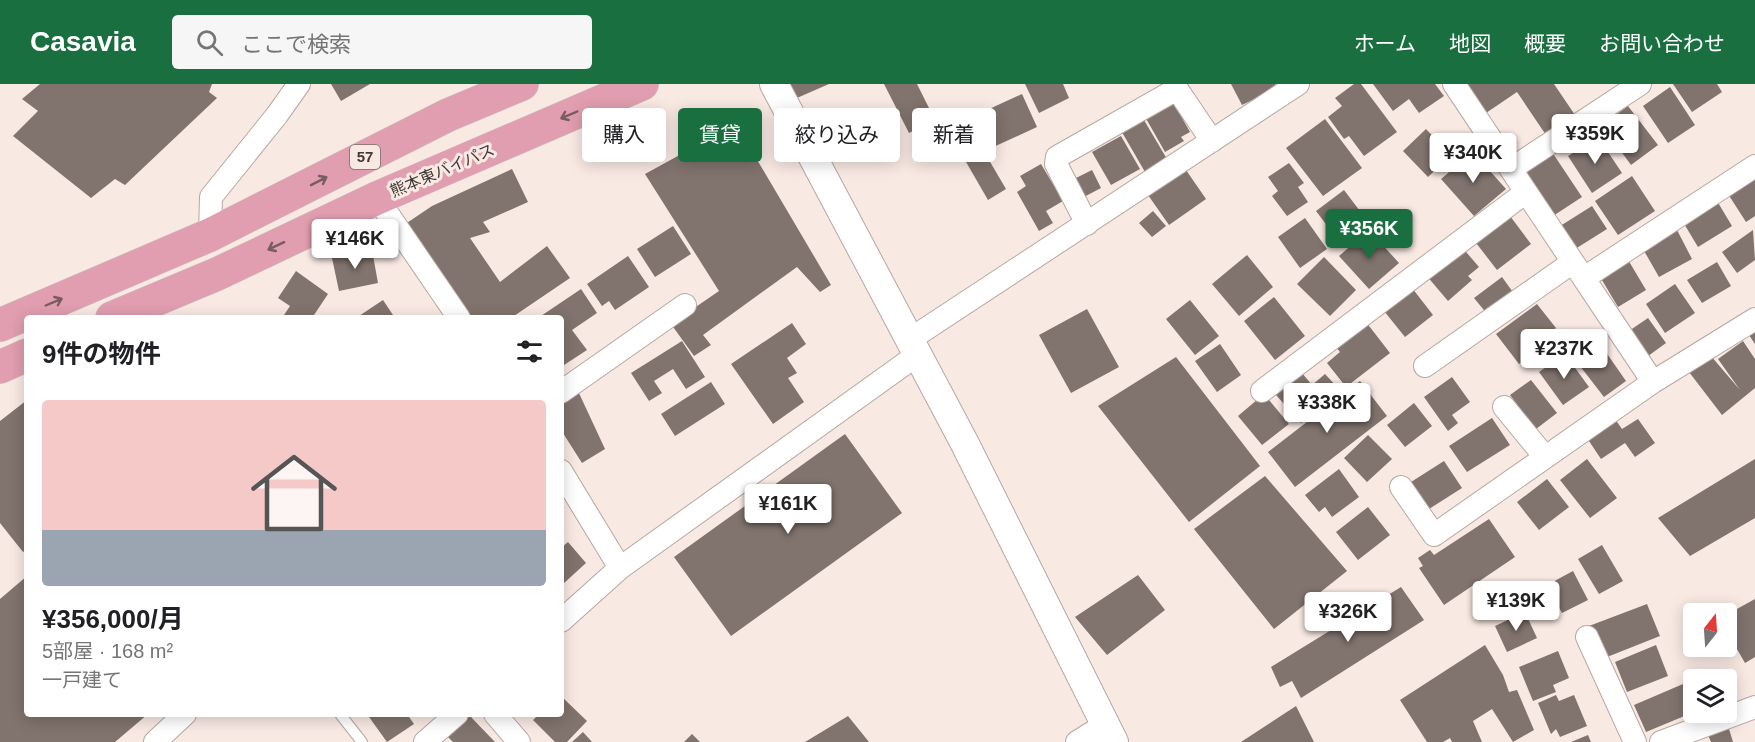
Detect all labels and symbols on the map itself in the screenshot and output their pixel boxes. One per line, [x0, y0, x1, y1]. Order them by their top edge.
one-way arrow [560, 110, 579, 121]
pin: ¥359K [1553, 114, 1637, 165]
pin: ¥340K [1431, 133, 1515, 184]
street label: 熊本東バイパス [387, 141, 497, 200]
road number: 57 [350, 145, 380, 169]
one-way arrow [309, 174, 327, 186]
pin: ¥356K [1327, 209, 1411, 260]
pin: ¥146K [313, 219, 397, 270]
one-way arrow [267, 240, 285, 252]
one-way arrow [44, 296, 62, 308]
pin: ¥237K [1522, 329, 1606, 380]
pin: ¥338K [1285, 383, 1369, 434]
pin: ¥161K [746, 484, 830, 535]
pin: ¥139K [1474, 581, 1558, 632]
pin: ¥326K [1306, 592, 1390, 643]
north arrow [1683, 603, 1737, 657]

